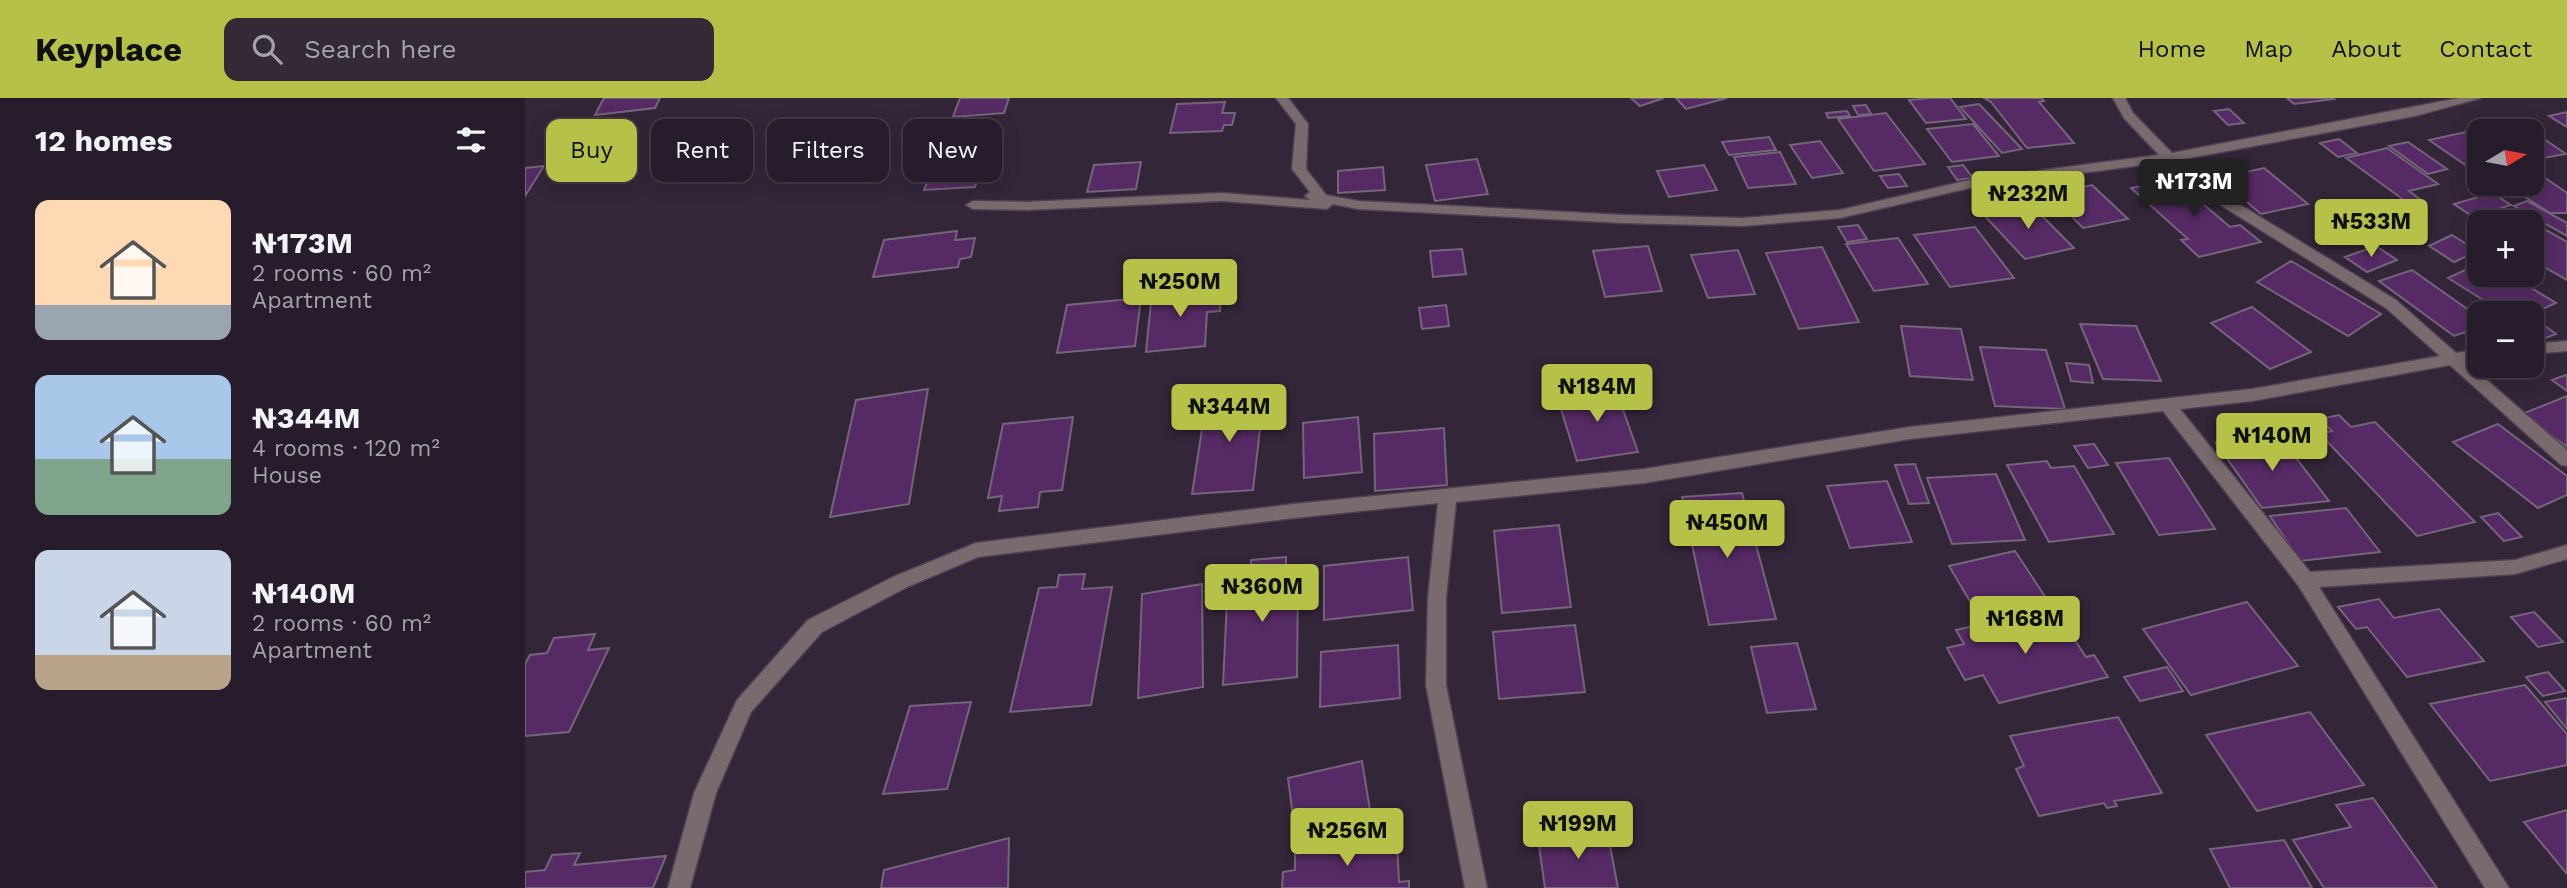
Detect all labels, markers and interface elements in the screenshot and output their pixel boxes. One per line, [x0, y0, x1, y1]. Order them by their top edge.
search box [224, 18, 714, 81]
text: Keyplace [35, 30, 182, 69]
icon: search [248, 30, 286, 68]
text: Search here [304, 34, 457, 64]
text: Home [2138, 35, 2206, 63]
text: Map [2244, 35, 2293, 63]
text: About [2331, 35, 2401, 63]
text: Contact [2439, 35, 2532, 63]
chip: Buy [546, 119, 637, 182]
chip: Rent [651, 119, 753, 182]
chip: Filters [767, 119, 889, 182]
chip: New [903, 119, 1002, 182]
north arrow [2467, 119, 2545, 196]
map controls [2467, 119, 2544, 378]
icon: filters [452, 121, 490, 159]
text: 12 homes [35, 123, 173, 158]
pin: ₦173M [2145, 159, 2243, 219]
text: ₦173M [2155, 168, 2233, 195]
pin: ₦232M [1979, 172, 2077, 231]
text: ₦232M [1988, 180, 2068, 207]
pin: ₦533M [2322, 200, 2420, 259]
text: ₦533M [2331, 208, 2411, 235]
button: + [2467, 210, 2544, 287]
text: ₦173M [252, 225, 353, 260]
icon: home [91, 228, 175, 312]
text: 2 rooms · 60 m² [252, 260, 431, 287]
pin: ₦250M [1131, 260, 1229, 319]
text: ₦250M [1139, 268, 1221, 295]
text: Apartment [252, 287, 372, 314]
button: − [2467, 301, 2544, 378]
pin: ₦184M [1548, 364, 1646, 424]
text: ₦184M [1557, 373, 1637, 400]
pin: ₦344M [1180, 384, 1278, 444]
text: ₦344M [1187, 393, 1271, 420]
text: ₦344M [252, 400, 361, 435]
icon: home [91, 403, 175, 487]
pin: ₦140M [2223, 414, 2321, 473]
text: ₦140M [2232, 422, 2312, 449]
text: 4 rooms · 120 m² [252, 435, 440, 462]
text: House [252, 462, 322, 489]
pin: ₦450M [1678, 500, 1776, 560]
text: ₦450M [1686, 509, 1768, 536]
pin: ₦360M [1213, 564, 1311, 624]
text: ₦360M [1221, 573, 1303, 600]
text: ₦140M [252, 575, 356, 610]
icon: home [91, 578, 175, 662]
pin: ₦168M [1976, 596, 2074, 656]
text: ₦168M [1986, 605, 2064, 632]
text: 2 rooms · 60 m² [252, 610, 431, 637]
text: Apartment [252, 637, 372, 664]
pin: ₦199M [1529, 802, 1627, 861]
pin: ₦256M [1298, 808, 1396, 868]
text: ₦199M [1539, 810, 1617, 837]
text: ₦256M [1306, 817, 1388, 844]

